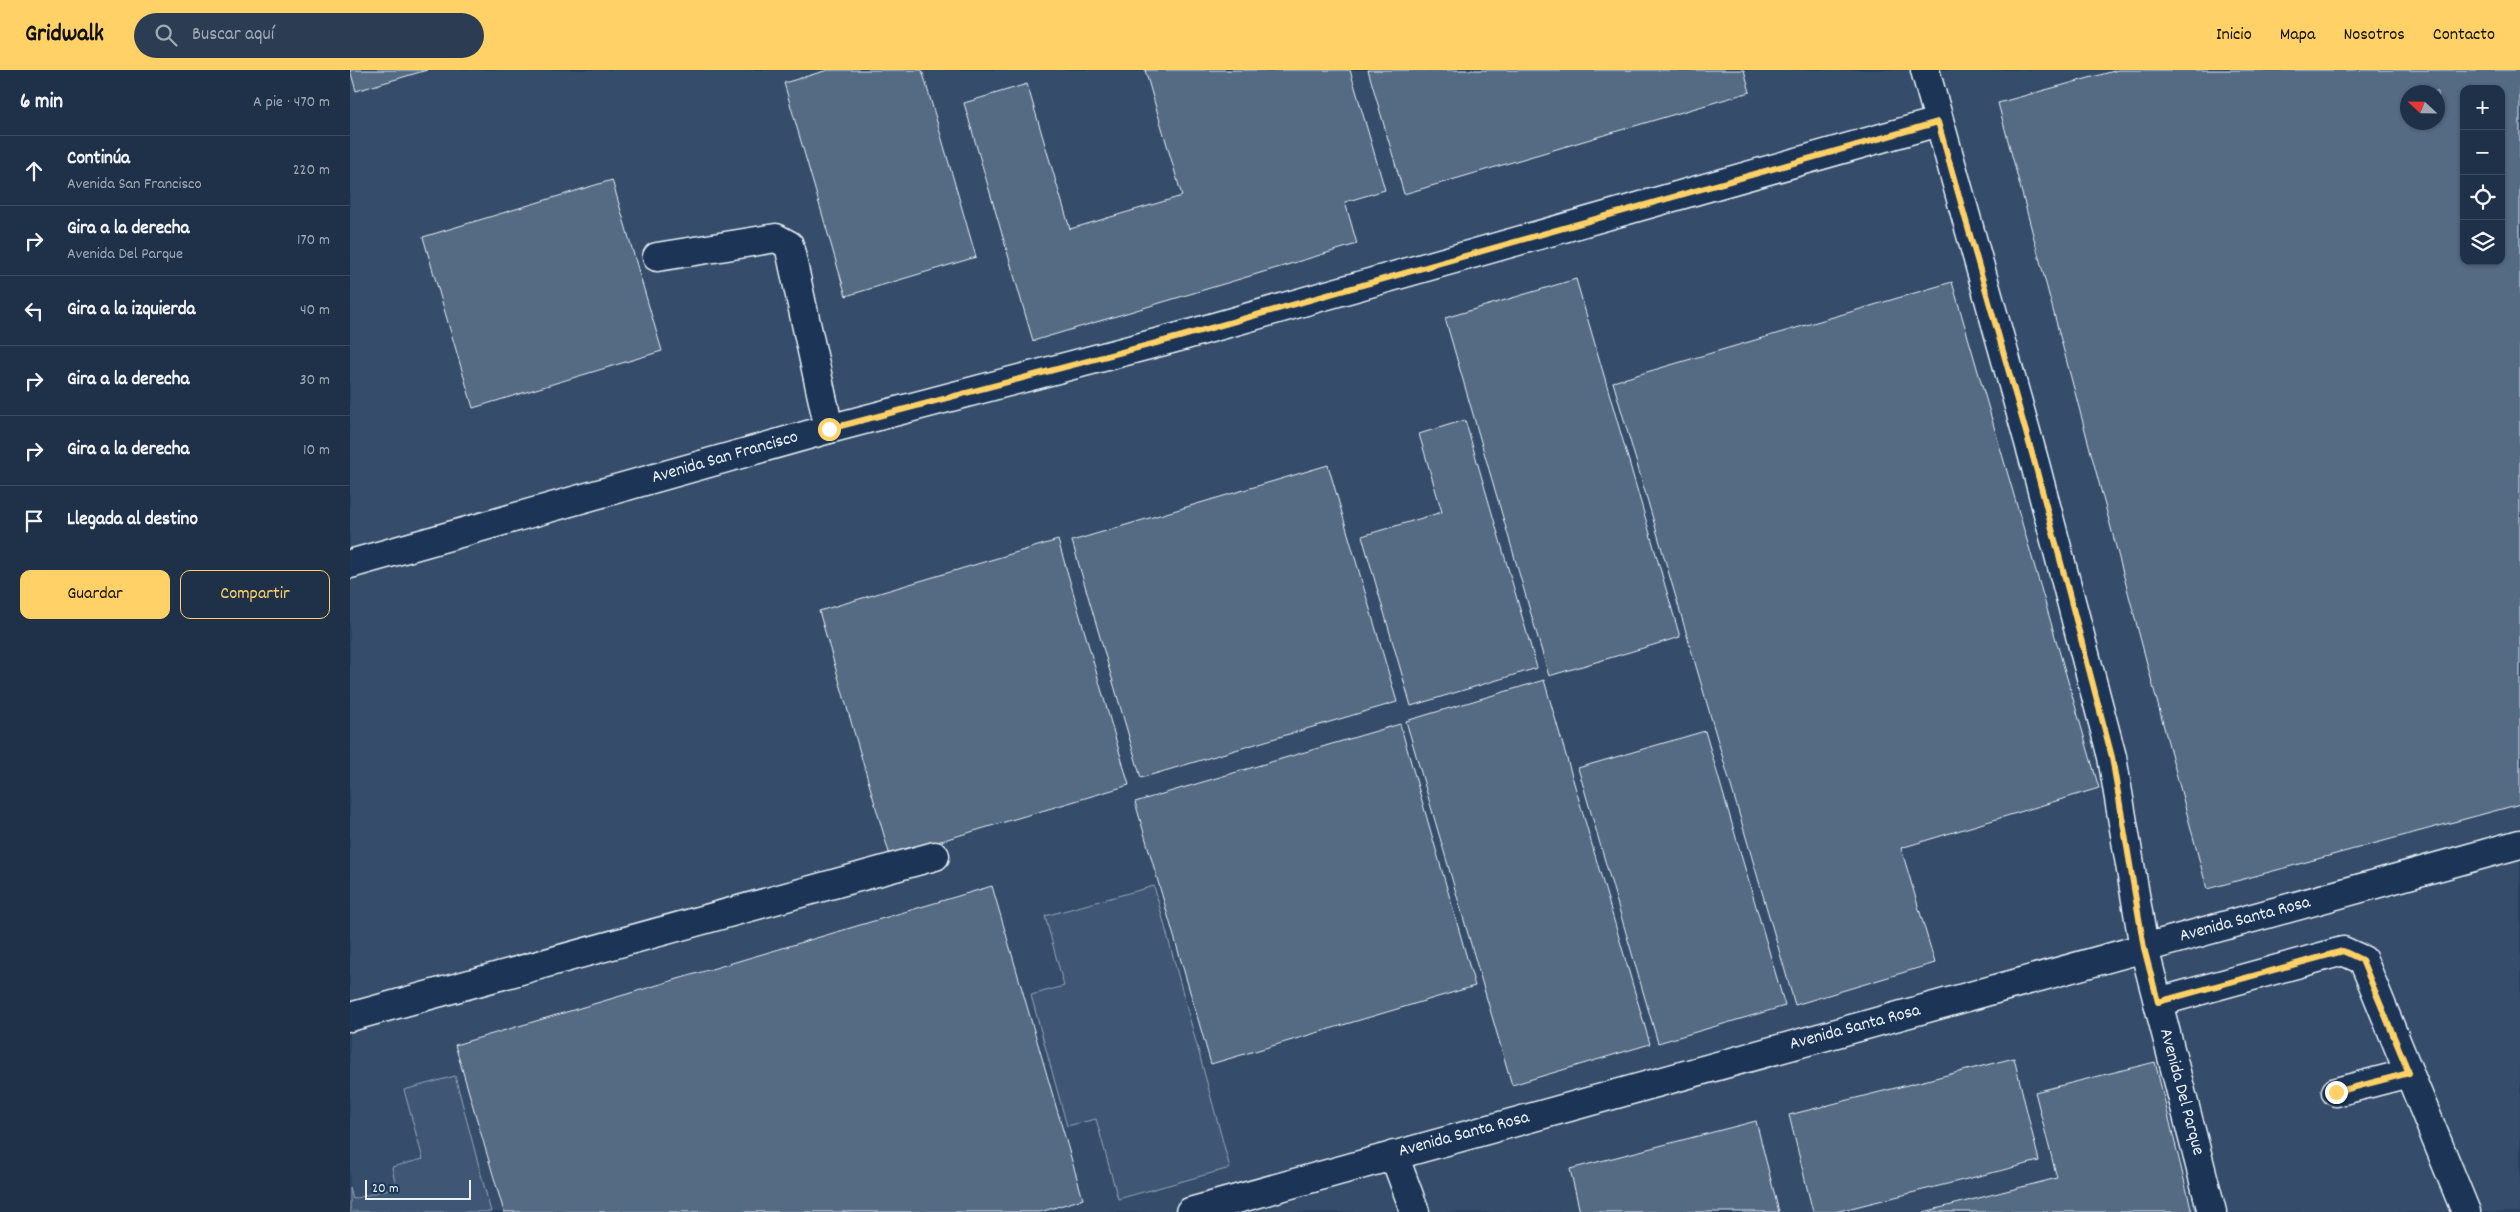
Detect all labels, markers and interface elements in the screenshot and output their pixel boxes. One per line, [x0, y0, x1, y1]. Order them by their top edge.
search box [134, 13, 484, 58]
text: Gridwalk [25, 18, 104, 52]
icon: search [152, 21, 180, 49]
text: Buscar aquí [192, 22, 274, 49]
text: Inicio [2216, 23, 2252, 48]
text: Mapa [2280, 23, 2315, 48]
text: Nosotros [2343, 23, 2405, 48]
text: Contacto [2433, 23, 2495, 48]
north arrow [2400, 85, 2445, 130]
map controls [2460, 85, 2505, 265]
button: + [2460, 85, 2505, 130]
text: 6 min [20, 88, 63, 118]
text: A pie · 470 m [253, 91, 330, 114]
button: − [2460, 130, 2505, 175]
text: Continúa [67, 146, 130, 173]
icon: ahead [20, 157, 48, 185]
text: 220 m [293, 159, 330, 182]
text: Avenida San Francisco [67, 173, 202, 196]
button: locate [2460, 175, 2505, 220]
text: Gira a la derecha [67, 216, 189, 243]
button: layers [2460, 220, 2505, 265]
icon: right [20, 227, 48, 255]
text: 170 m [297, 229, 330, 252]
text: Avenida Del Parque [67, 243, 183, 266]
icon: left [20, 297, 48, 325]
text: Gira a la izquierda [67, 297, 195, 324]
text: 40 m [300, 299, 330, 322]
icon: right [20, 367, 48, 395]
text: Gira a la derecha [67, 367, 189, 394]
text: 30 m [300, 369, 330, 392]
route start [818, 418, 841, 441]
street label: Avenida San Francisco [649, 425, 801, 491]
icon: right [20, 437, 48, 465]
text: Gira a la derecha [67, 437, 189, 464]
text: 10 m [303, 439, 330, 462]
icon: arrive [20, 507, 48, 535]
text: Llegada al destino [67, 507, 198, 534]
button: Guardar [20, 570, 170, 619]
button: Compartir [180, 570, 330, 619]
street label: Avenida Santa Rosa [2177, 890, 2314, 949]
street label: Avenida Santa Rosa [1787, 998, 1924, 1057]
street label: Avenida Del Parque [2152, 1026, 2210, 1158]
route end [2325, 1081, 2348, 1104]
street label: Avenida Santa Rosa [1396, 1105, 1533, 1164]
scale bar [365, 1177, 471, 1200]
text: 20 m [372, 1179, 399, 1199]

